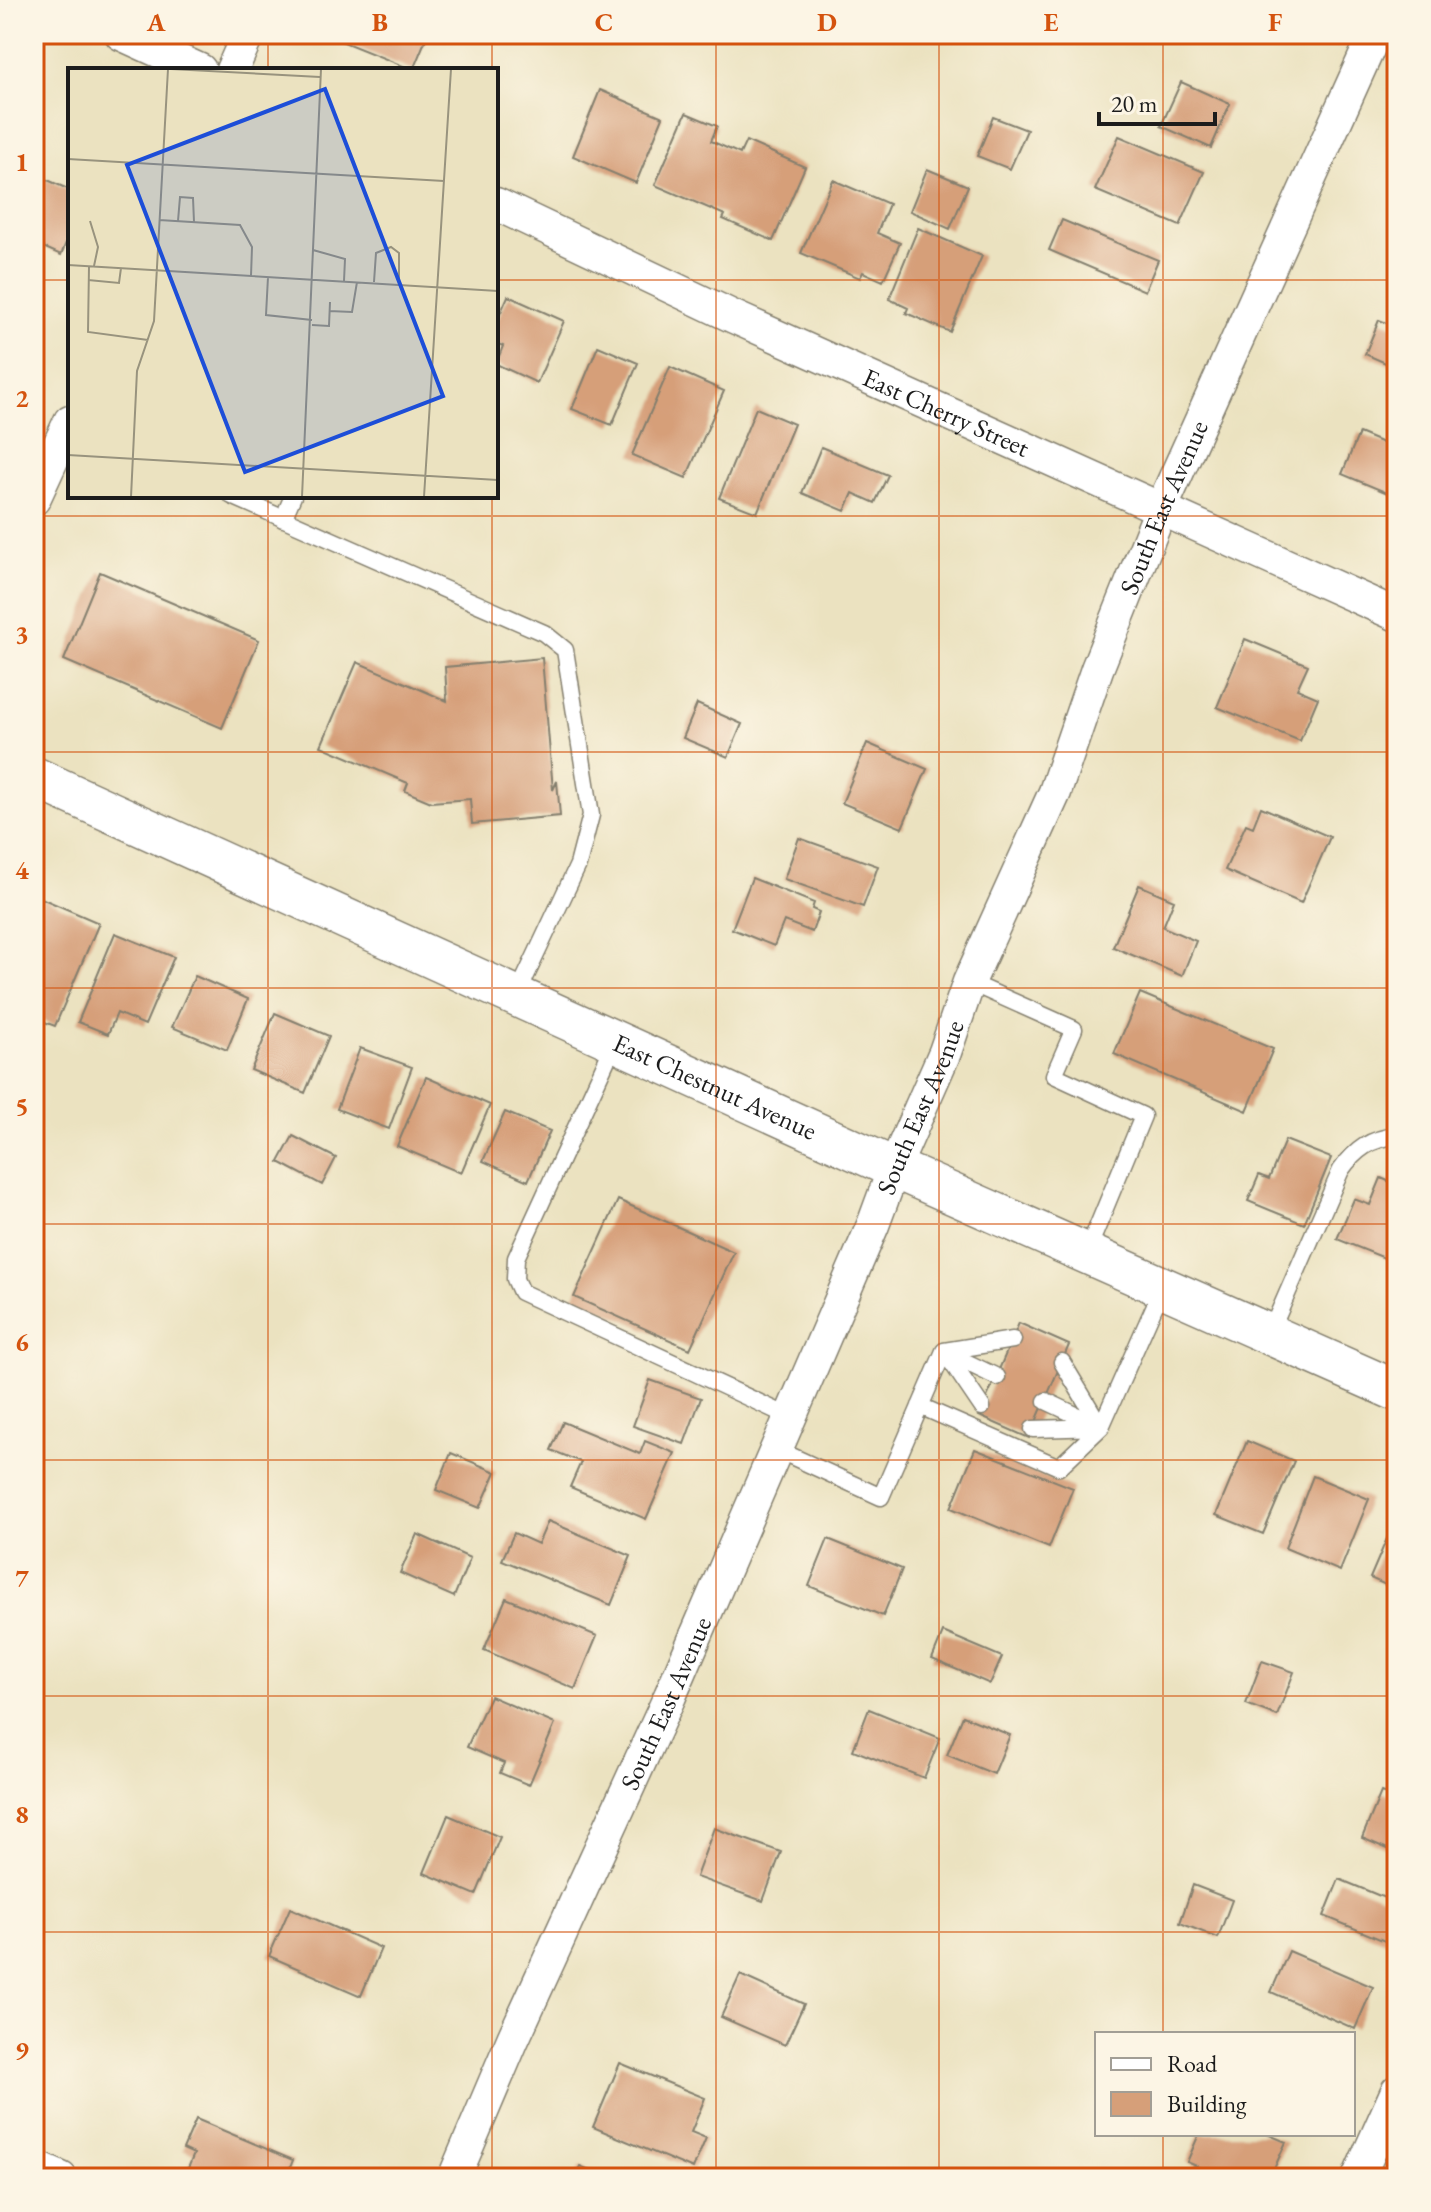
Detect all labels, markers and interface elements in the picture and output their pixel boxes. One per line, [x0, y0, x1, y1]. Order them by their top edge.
text: A [146, 5, 166, 39]
text: B [372, 5, 388, 39]
text: C [595, 5, 613, 39]
text: D [817, 5, 837, 39]
text: E [1044, 5, 1059, 39]
text: F [1268, 5, 1282, 39]
inset map [68, 68, 498, 498]
scale bar [1099, 76, 1215, 126]
text: 20 m [1111, 88, 1158, 119]
text: 1 [15, 145, 29, 179]
street label: East Cherry Street [857, 360, 1035, 465]
text: 2 [15, 381, 29, 415]
street label: South East Avenue [1112, 415, 1216, 599]
text: 3 [15, 617, 29, 651]
text: 4 [15, 853, 29, 887]
street label: South East Avenue [869, 1016, 972, 1199]
street label: East Chestnut Avenue [608, 1026, 822, 1148]
text: 5 [15, 1089, 29, 1123]
text: 6 [15, 1325, 29, 1359]
text: 7 [15, 1561, 29, 1595]
street label: South East Avenue [612, 1611, 719, 1795]
text: 8 [15, 1797, 29, 1831]
legend [1095, 2032, 1355, 2136]
text: 9 [15, 2033, 29, 2067]
text: Road [1167, 2048, 1218, 2079]
text: Building [1167, 2088, 1247, 2119]

